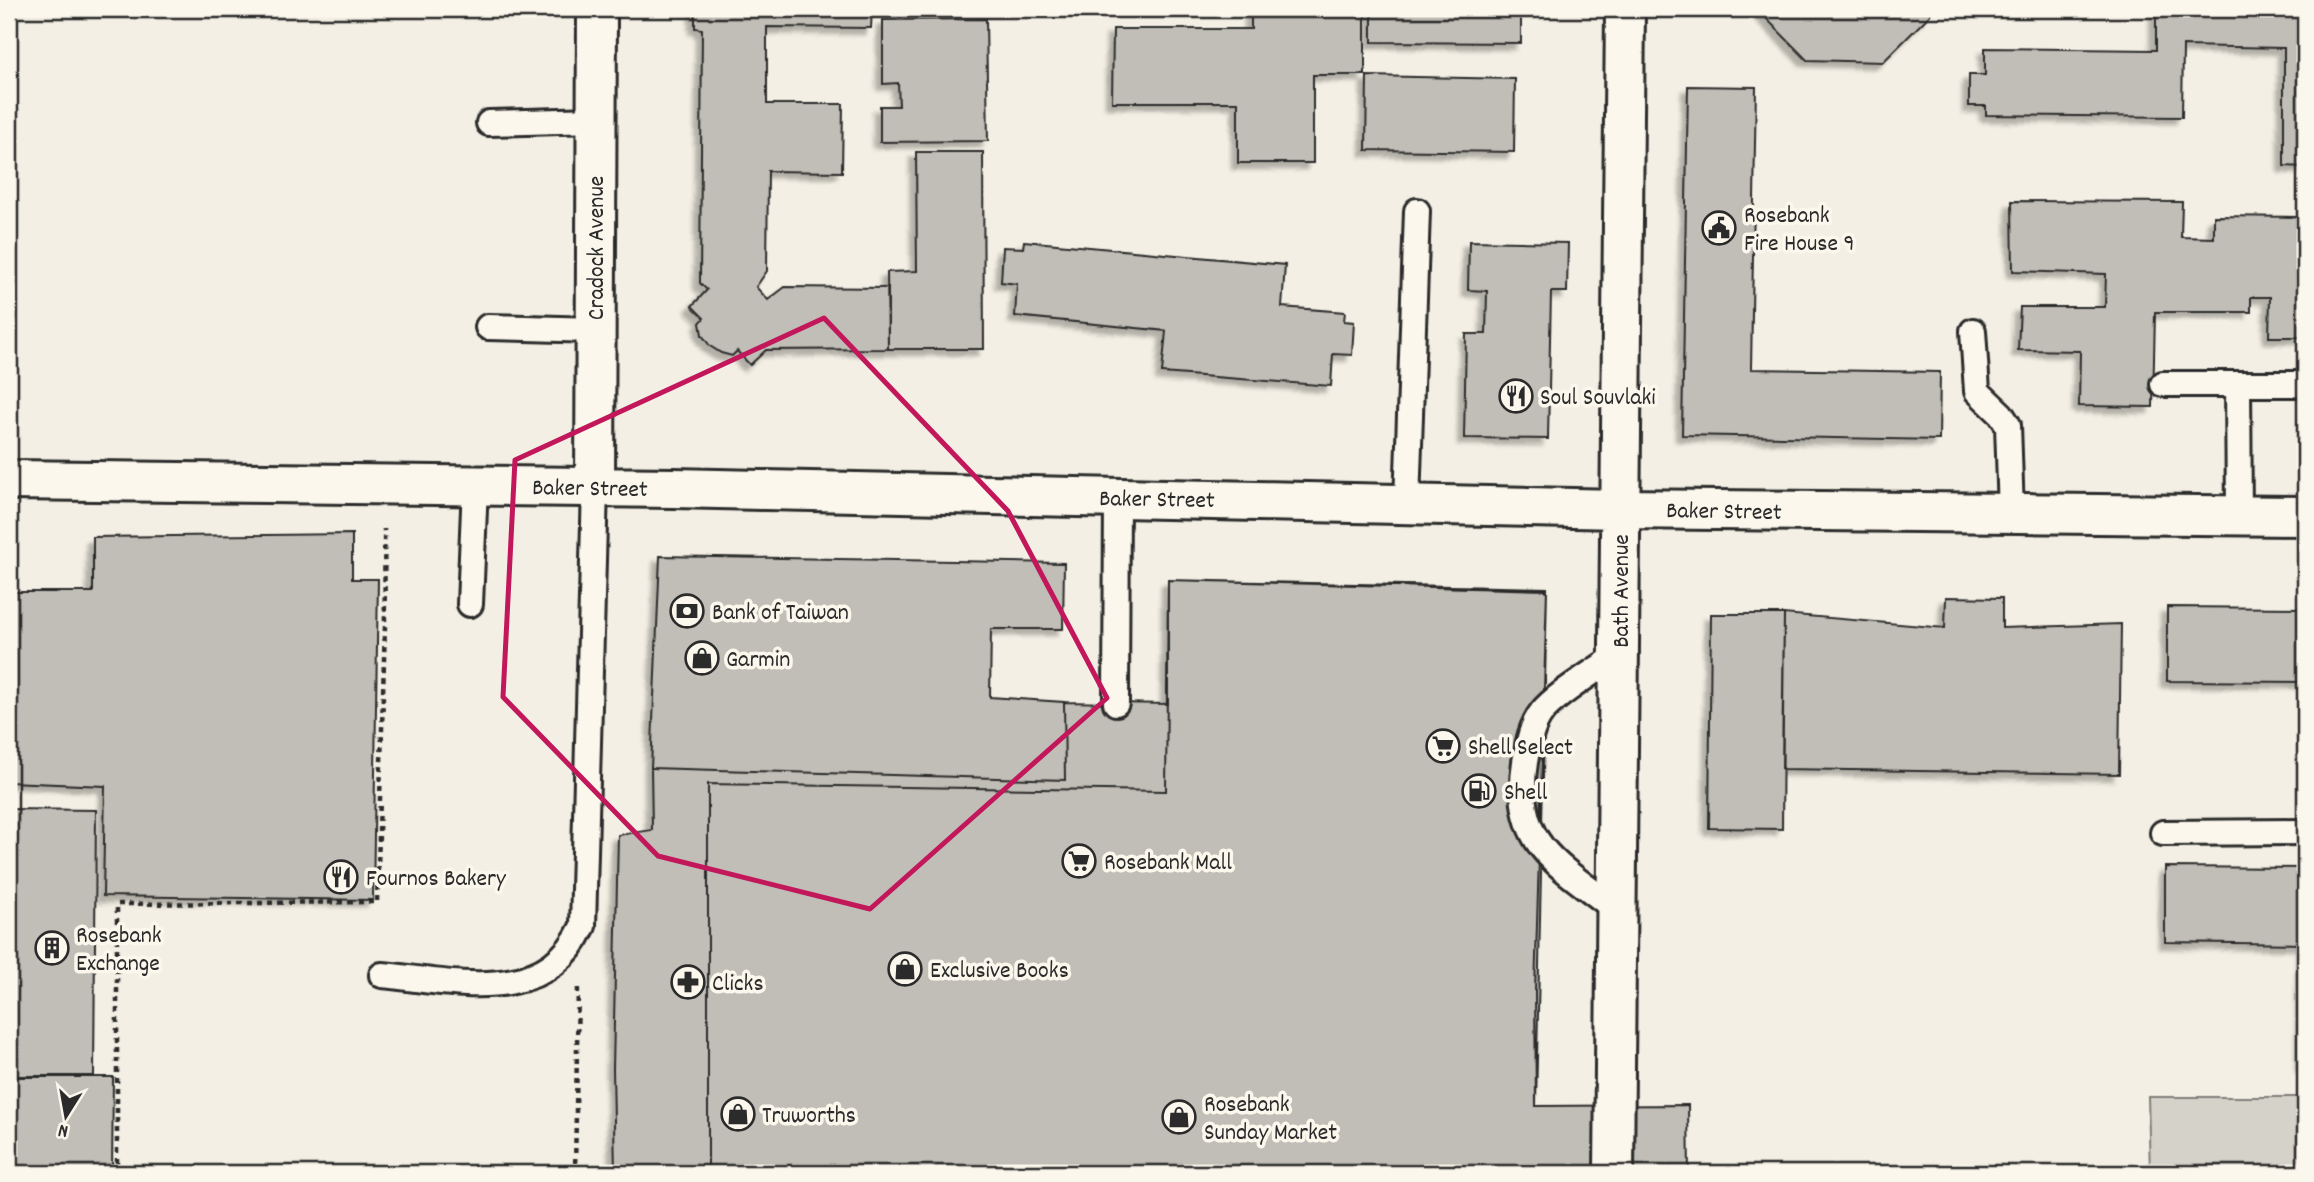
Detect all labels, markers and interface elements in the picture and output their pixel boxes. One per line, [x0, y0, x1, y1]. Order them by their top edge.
street label: Cradock Avenue [581, 176, 615, 320]
place label: Rosebank Fire House 9 [1744, 200, 1855, 262]
public building icon: Rosebank Fire House 9 [1700, 209, 1738, 247]
restaurant icon: Soul Souvlaki [1497, 377, 1535, 415]
place label: Soul Souvlaki [1540, 382, 1656, 416]
street label: Baker Street [532, 472, 648, 508]
street label: Baker Street [1099, 483, 1215, 519]
street label: Baker Street [1666, 495, 1782, 531]
street label: Bath Avenue [1606, 534, 1640, 648]
bank icon: Bank of Taiwan [668, 592, 706, 630]
place label: Bank of Taiwan [712, 597, 849, 631]
shop icon: Garmin [683, 639, 721, 677]
place label: Garmin [726, 644, 790, 678]
supermarket icon: Shell Select [1424, 727, 1462, 765]
place label: Shell Select [1468, 732, 1573, 766]
fuel station icon: Shell [1460, 772, 1498, 810]
place label: Shell [1504, 777, 1548, 811]
supermarket icon: Rosebank Mall [1060, 842, 1098, 880]
place label: Rosebank Mall [1104, 847, 1232, 881]
restaurant icon: Fournos Bakery [322, 858, 360, 896]
place label: Fournos Bakery [366, 863, 507, 897]
place label: Rosebank Exchange [76, 920, 162, 982]
building icon: Rosebank Exchange [33, 929, 71, 967]
shop icon: Exclusive Books [886, 950, 924, 988]
place label: Exclusive Books [930, 955, 1069, 989]
pharmacy icon: Clicks [669, 963, 707, 1001]
place label: Clicks [712, 968, 764, 1002]
north arrow [32, 1080, 102, 1150]
place label: Rosebank Sunday Market [1204, 1089, 1337, 1151]
shop icon: Truworths [719, 1095, 757, 1133]
shop icon: Rosebank Sunday Market [1160, 1098, 1198, 1136]
place label: Truworths [762, 1100, 856, 1134]
text: N [56, 1115, 71, 1143]

